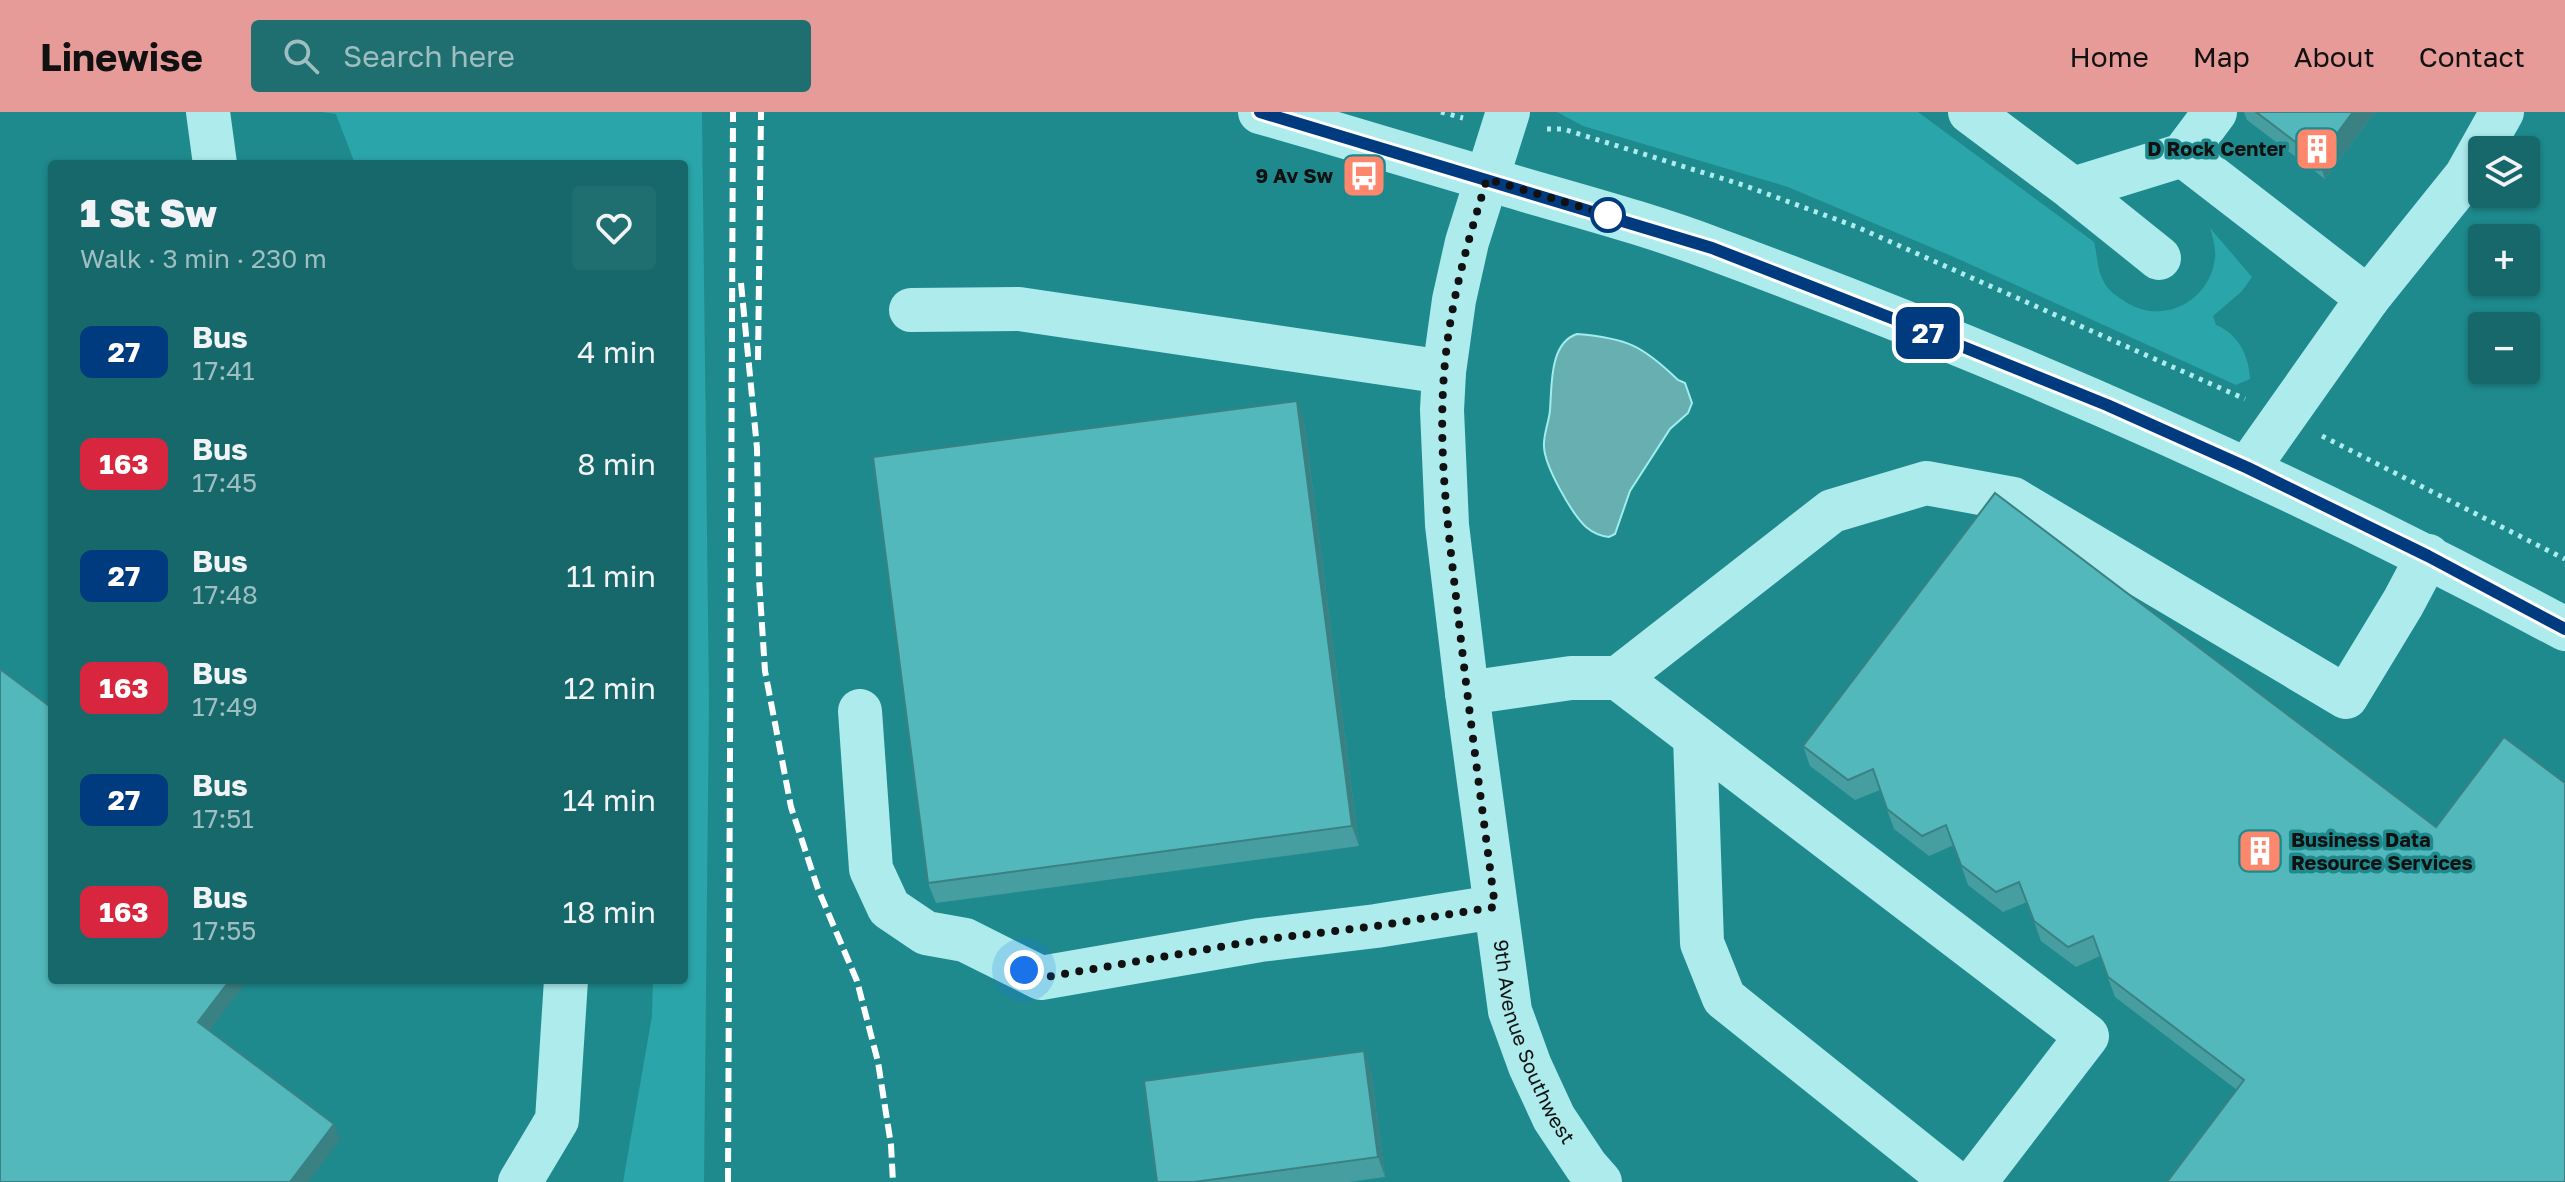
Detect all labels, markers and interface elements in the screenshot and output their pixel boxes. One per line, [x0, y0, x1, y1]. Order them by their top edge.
search box [251, 20, 811, 92]
text: Linewise [40, 34, 203, 79]
icon: search [279, 34, 323, 78]
text: Search here [343, 38, 515, 74]
text: Home [2070, 40, 2149, 73]
text: Map [2193, 40, 2250, 73]
text: About [2294, 40, 2375, 73]
text: Contact [2419, 40, 2525, 73]
building icon: D Rock Center [2293, 125, 2341, 173]
place label: D Rock Center [2147, 136, 2286, 160]
map controls [2468, 136, 2540, 384]
button: layers [2468, 136, 2540, 208]
bus stop icon: 9 Av Sw [1340, 152, 1388, 200]
place label: 9 Av Sw [1255, 163, 1333, 187]
button: heart [572, 186, 656, 270]
text: 1 St Sw [80, 190, 217, 235]
unlabelled marker [1591, 198, 1625, 232]
button: + [2468, 224, 2540, 296]
text: Walk · 3 min · 230 m [80, 243, 327, 274]
line badge: 27 [1892, 307, 1964, 359]
button: − [2468, 312, 2540, 384]
text: 27 [1912, 316, 1944, 349]
text: Bus [192, 319, 248, 355]
text: 4 min [577, 334, 656, 370]
text: 27 [108, 335, 140, 368]
text: 17:41 [192, 355, 255, 386]
text: Bus [192, 431, 248, 467]
text: 8 min [577, 446, 656, 482]
text: 163 [99, 447, 149, 480]
text: 17:45 [192, 467, 257, 498]
text: Bus [192, 543, 248, 579]
text: 11 min [566, 558, 656, 594]
text: 27 [108, 559, 140, 592]
text: 17:48 [192, 579, 258, 610]
text: Bus [192, 655, 248, 691]
text: 12 min [564, 670, 656, 706]
text: 163 [99, 671, 149, 704]
text: 17:49 [192, 691, 258, 722]
text: Bus [192, 767, 248, 803]
text: 14 min [563, 782, 656, 818]
text: 27 [108, 783, 140, 816]
text: 17:51 [192, 803, 254, 834]
building icon: Business Data Resource Services [2236, 827, 2284, 875]
place label: Business Data Resource Services [2291, 827, 2473, 874]
text: Bus [192, 879, 248, 915]
text: 18 min [563, 894, 656, 930]
text: 163 [99, 895, 149, 928]
text: 17:55 [192, 915, 256, 946]
street label: 9th Avenue Southwest [1489, 938, 1581, 1148]
your location [1004, 950, 1044, 990]

